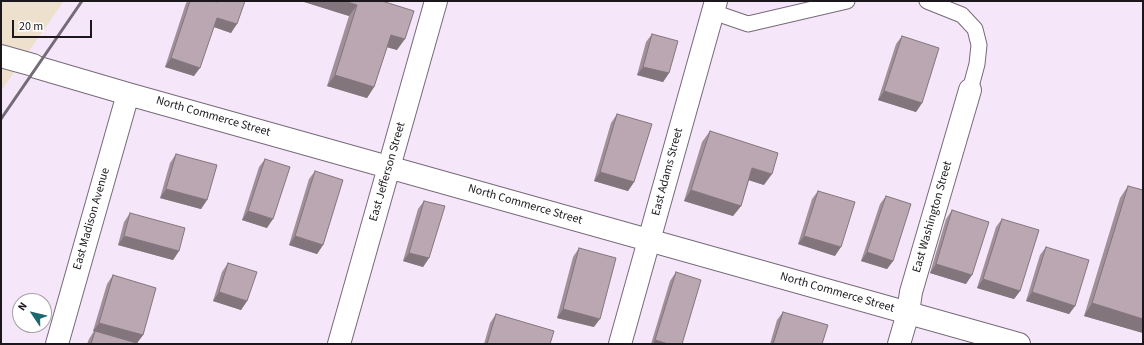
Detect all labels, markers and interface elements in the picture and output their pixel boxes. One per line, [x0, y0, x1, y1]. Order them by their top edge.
scale bar [14, 12, 94, 38]
text: 20 m [19, 18, 43, 35]
street label: North Commerce Street [154, 94, 272, 140]
street label: East Jefferson Street [367, 121, 409, 223]
street label: East Adams Street [649, 127, 687, 217]
street label: East Washington Street [910, 160, 956, 274]
street label: East Madison Avenue [71, 166, 113, 272]
street label: North Commerce Street [466, 182, 584, 228]
street label: North Commerce Street [778, 270, 896, 316]
north arrow [12, 293, 52, 333]
text: N [14, 299, 31, 314]

